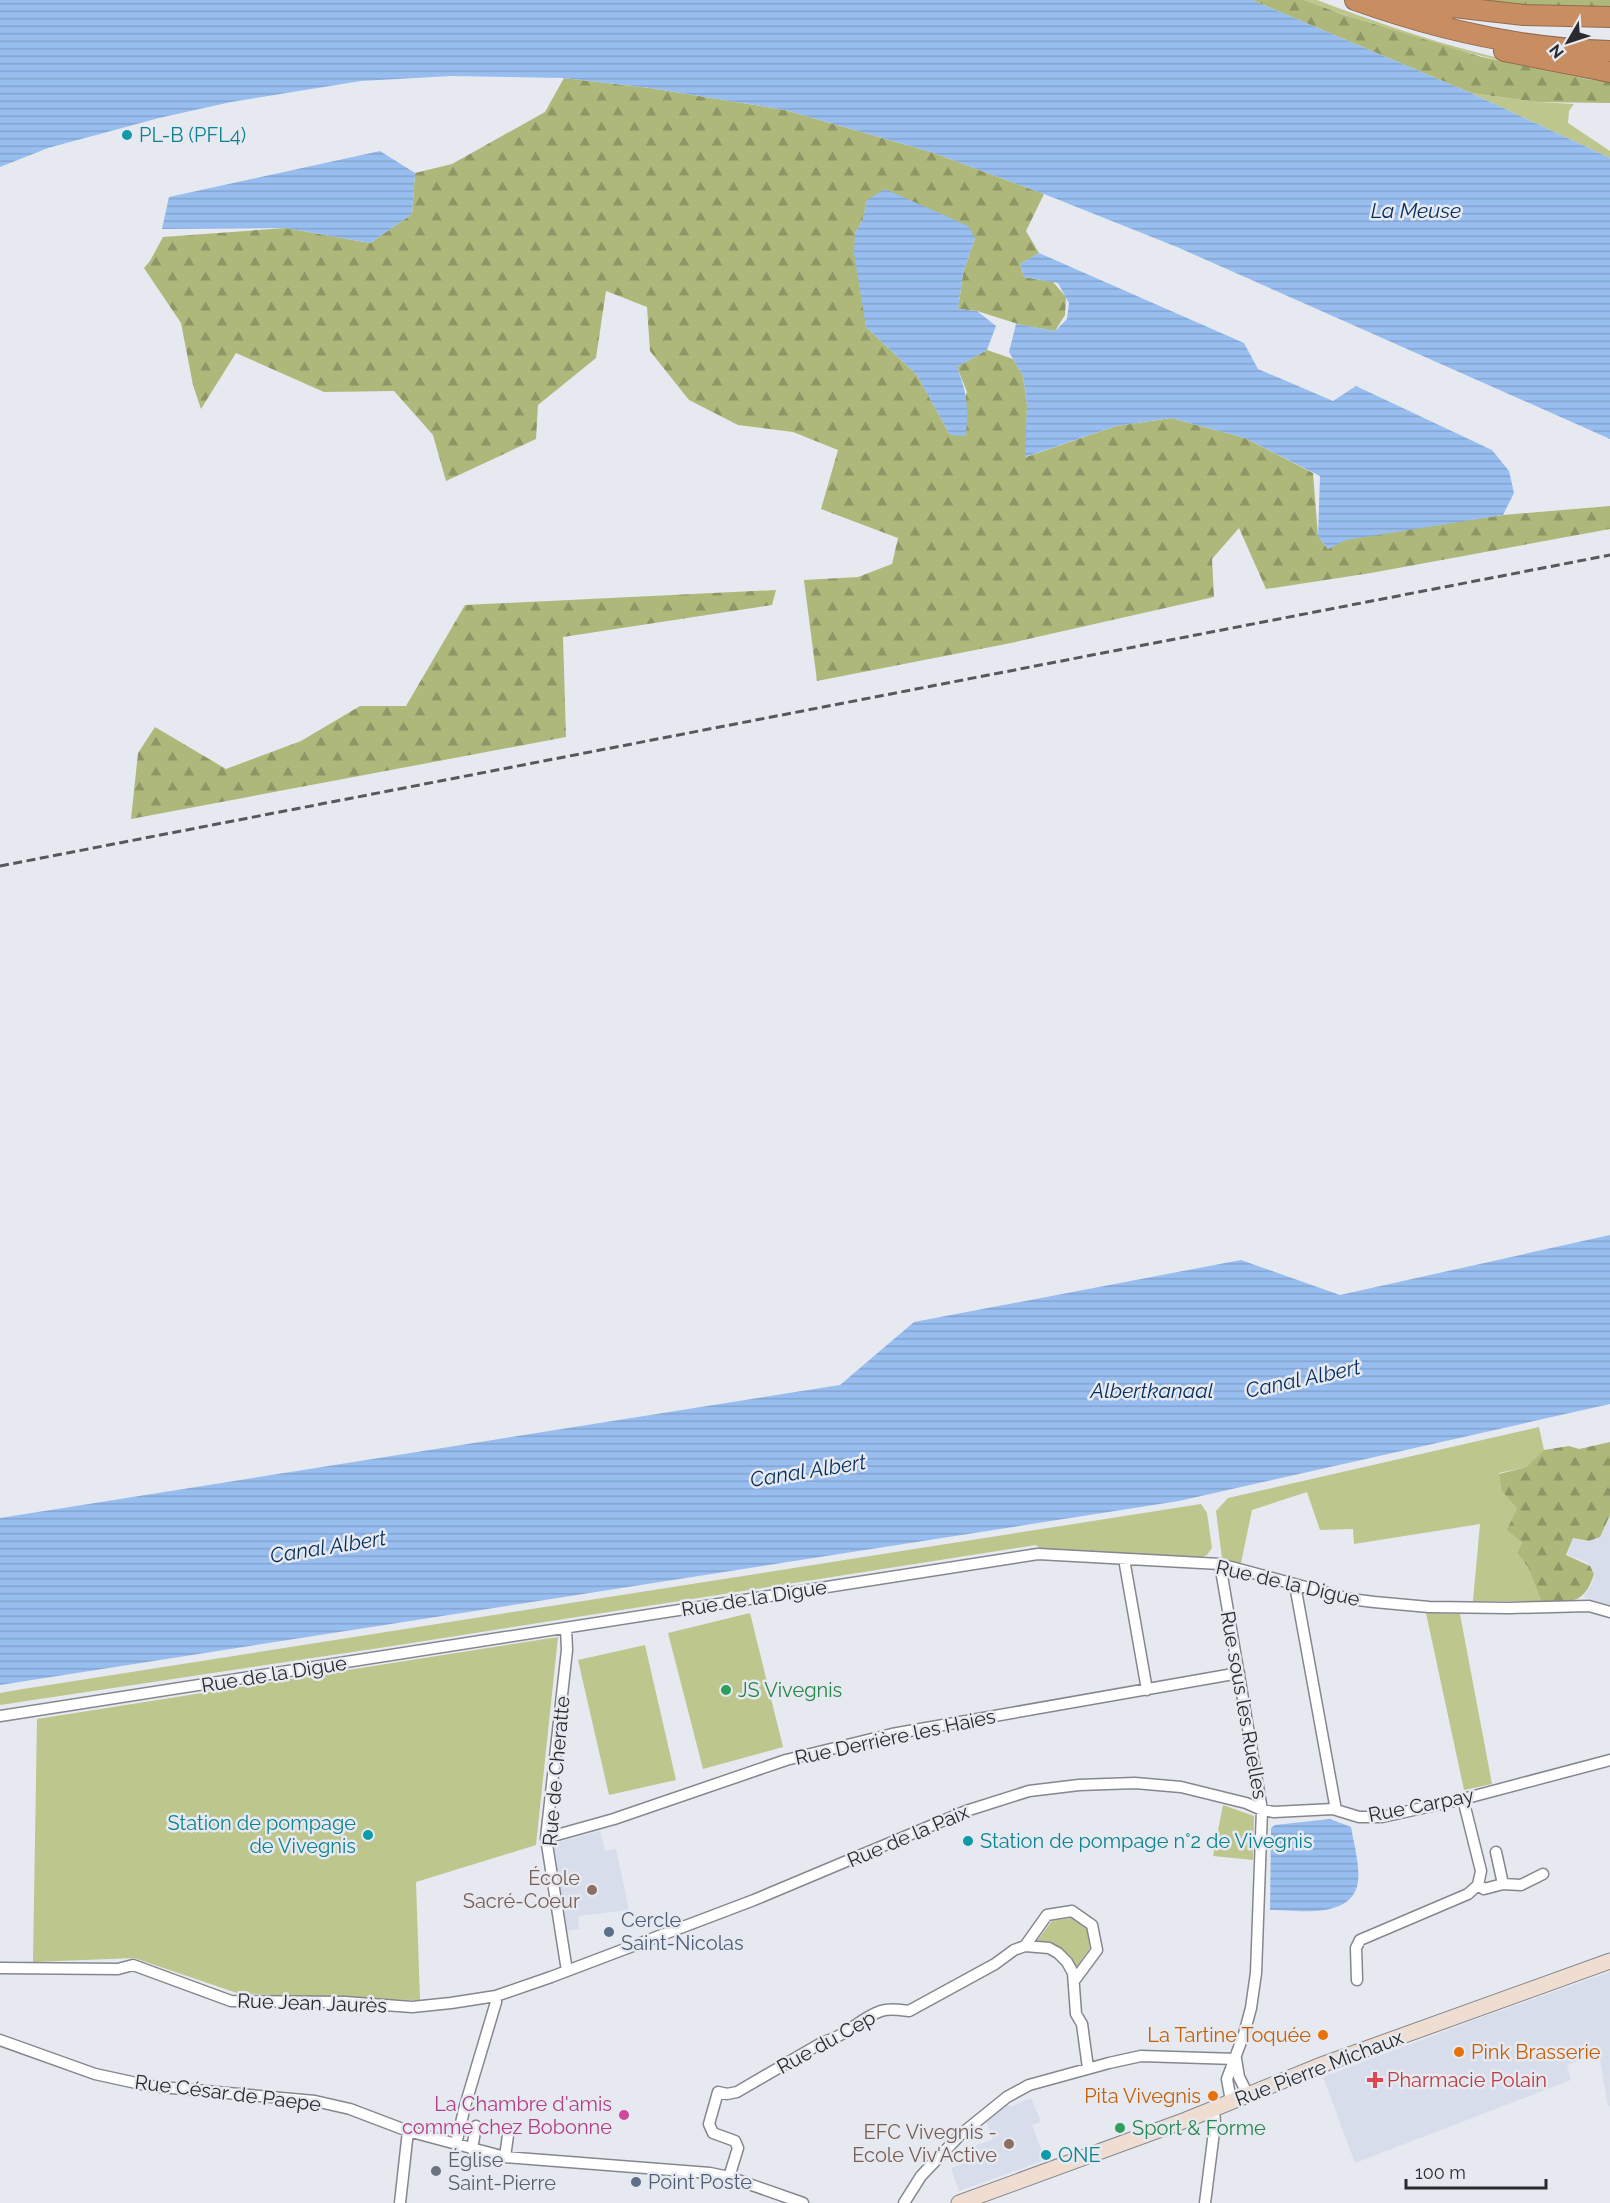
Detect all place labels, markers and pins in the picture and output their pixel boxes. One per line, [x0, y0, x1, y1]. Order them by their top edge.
place label: PL-B (PFL4) [139, 123, 246, 147]
marker: PL-B (PFL4) [120, 128, 134, 142]
place label: JS Vivegnis [738, 1678, 842, 1702]
marker: JS Vivegnis [719, 1683, 733, 1697]
place label: Station de pompage de Vivegnis [168, 1811, 356, 1858]
marker: Station de pompage de Vivegnis [361, 1828, 375, 1842]
place label: Station de pompage n°2 de Vivegnis [980, 1829, 1313, 1853]
marker: Station de pompage n°2 de Vivegnis [961, 1834, 975, 1848]
place label: École Sacré-Coeur [463, 1866, 580, 1913]
marker: École Sacré-Coeur [585, 1883, 599, 1897]
place label: Cercle Saint-Nicolas [621, 1908, 744, 1955]
marker: Cercle Saint-Nicolas [602, 1925, 616, 1939]
place label: La Tartine Toquée [1147, 2023, 1311, 2047]
marker: La Tartine Toquée [1316, 2028, 1330, 2042]
place label: Pink Brasserie [1471, 2040, 1601, 2064]
marker: Pink Brasserie [1452, 2045, 1466, 2059]
place label: Pharmacie Polain [1387, 2068, 1547, 2092]
marker: Pharmacie Polain [1368, 2073, 1382, 2087]
place label: Pita Vivegnis [1084, 2084, 1201, 2108]
marker: Pita Vivegnis [1206, 2089, 1220, 2103]
place label: La Chambre d'amis comme chez Bobonne [402, 2092, 612, 2139]
marker: La Chambre d'amis comme chez Bobonne [617, 2108, 631, 2122]
place label: Sport & Forme [1132, 2116, 1266, 2140]
place label: EFC Vivegnis - Ecole Viv'Active [852, 2120, 997, 2167]
marker: Sport & Forme [1113, 2121, 1127, 2135]
marker: EFC Vivegnis - Ecole Viv'Active [1002, 2137, 1016, 2151]
place label: ONE [1058, 2143, 1101, 2167]
place label: Église Saint-Pierre [448, 2148, 556, 2195]
marker: ONE [1039, 2148, 1053, 2162]
marker: Église Saint-Pierre [429, 2164, 443, 2178]
place label: Point Poste [648, 2170, 752, 2194]
marker: Point Poste [629, 2175, 643, 2189]

